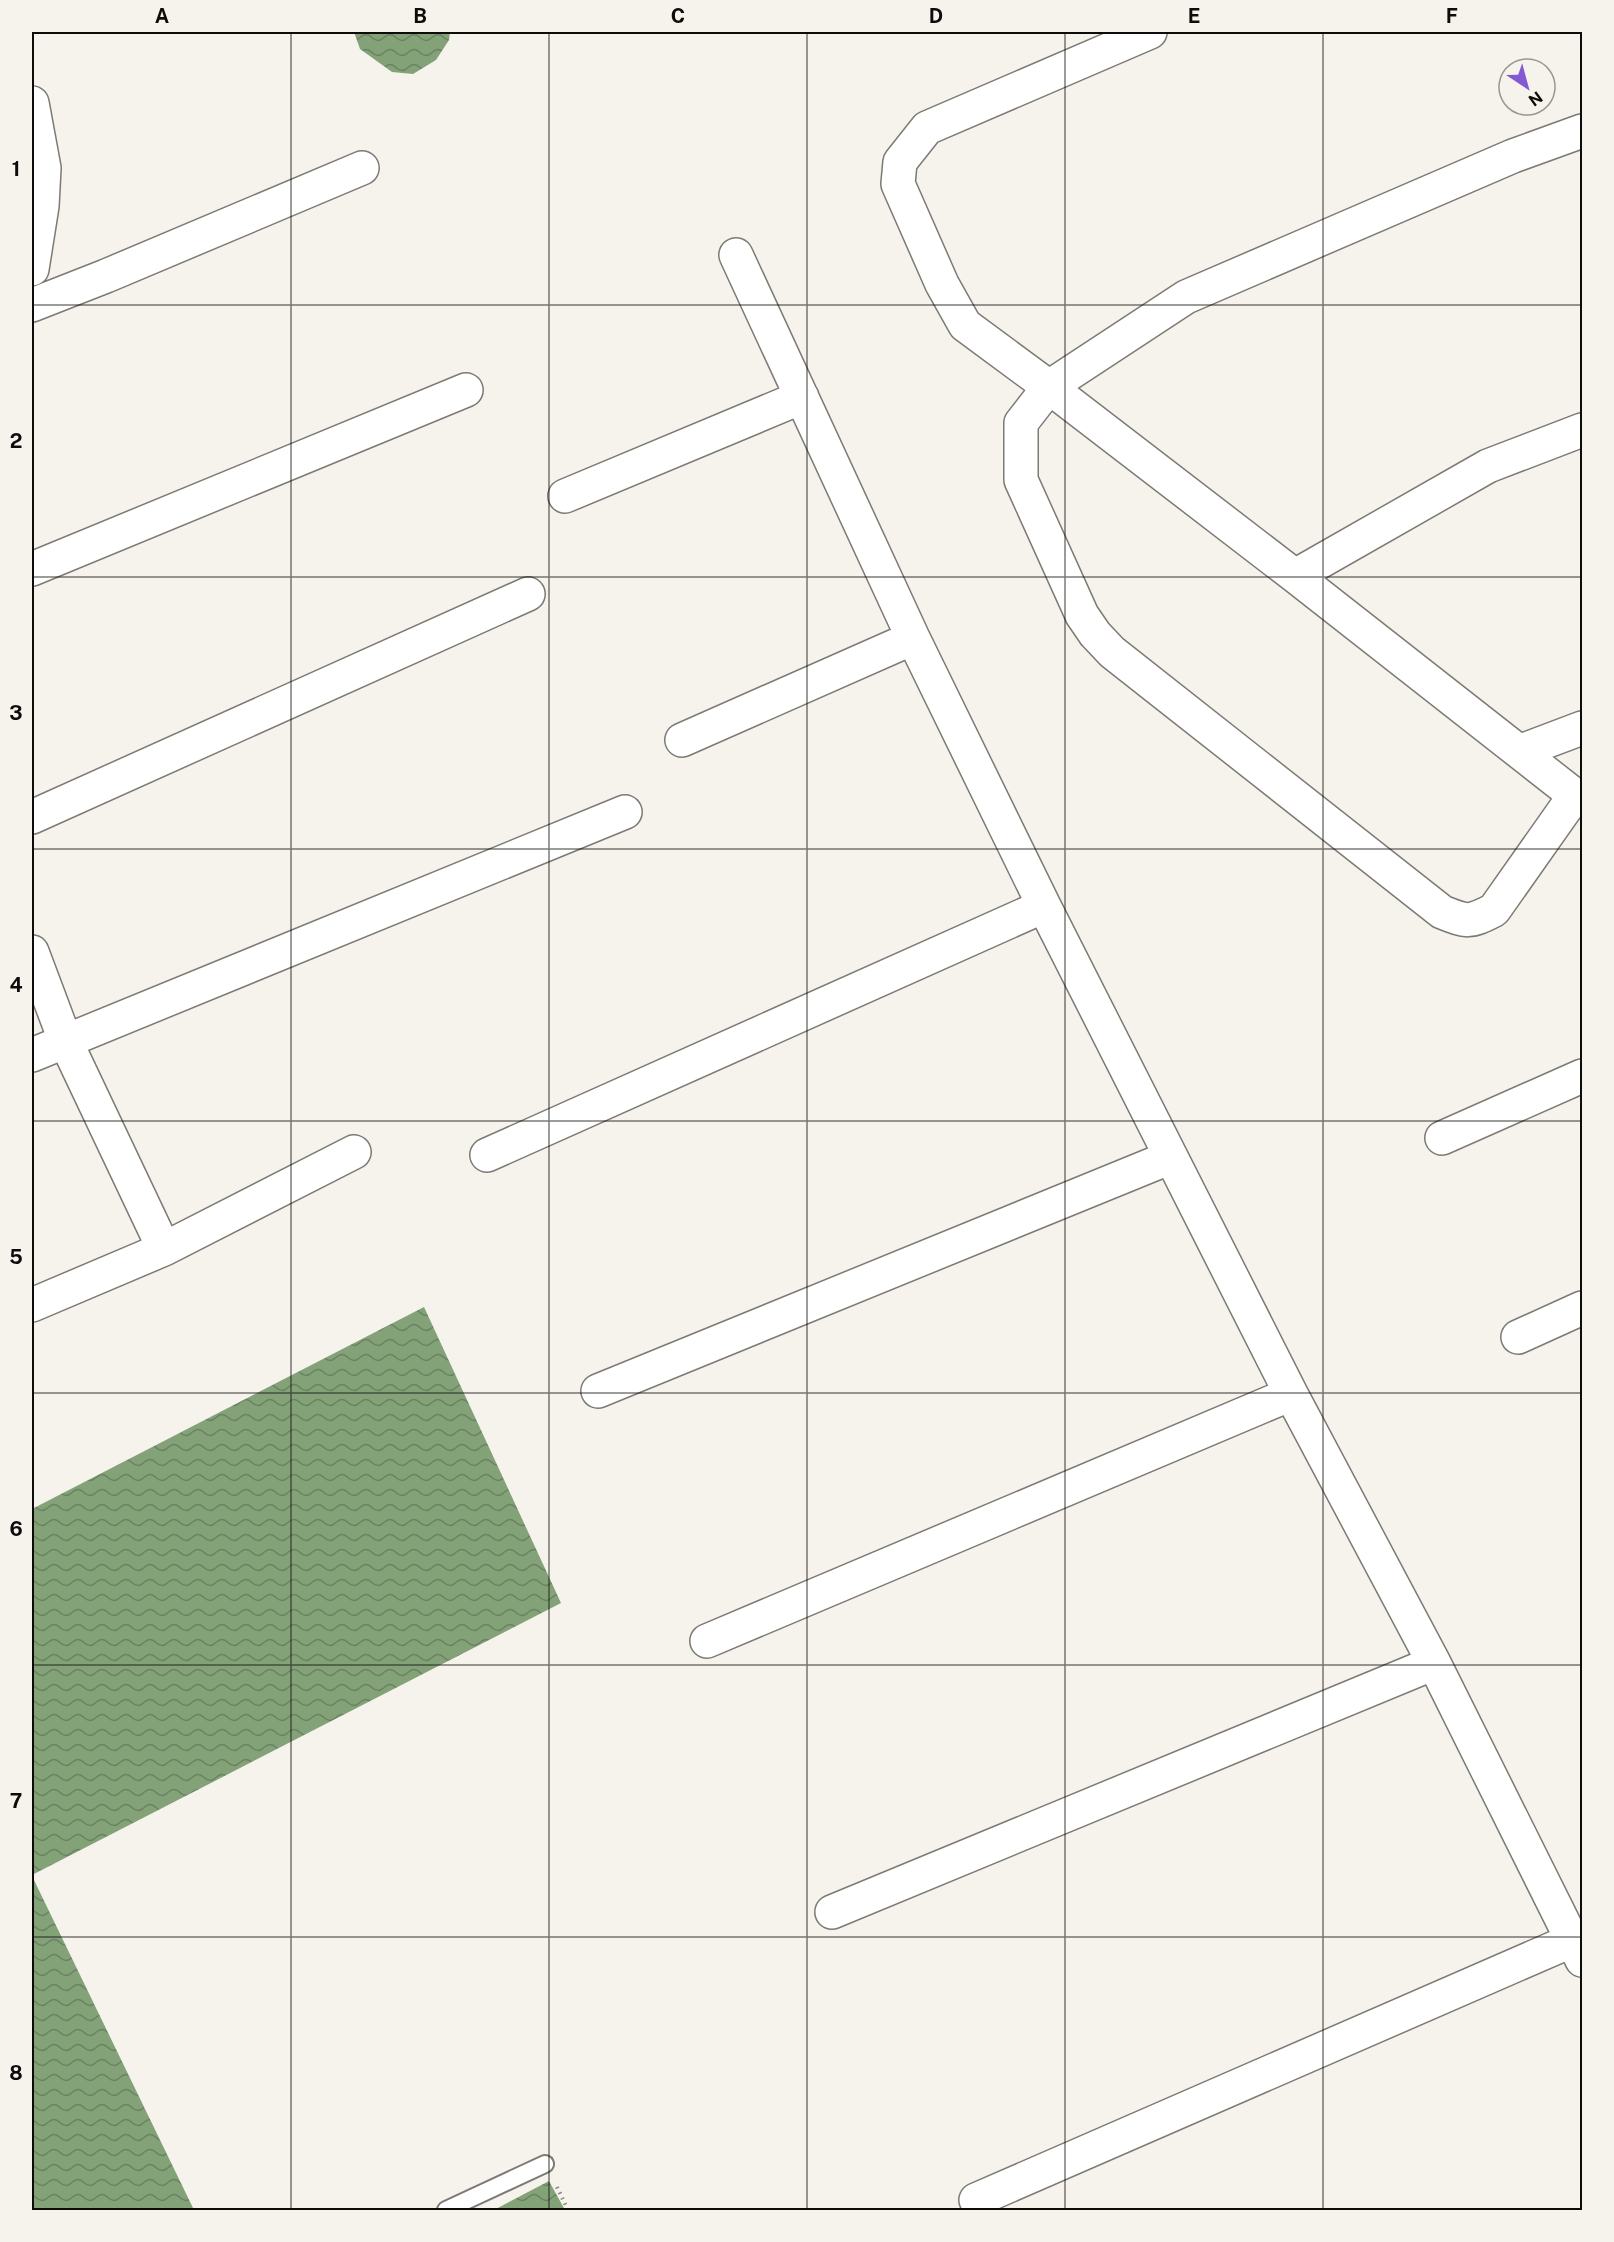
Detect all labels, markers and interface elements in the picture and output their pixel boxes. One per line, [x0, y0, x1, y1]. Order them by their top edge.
text: A [155, 4, 169, 28]
text: B [413, 4, 427, 28]
text: C [671, 4, 685, 28]
text: D [929, 4, 943, 28]
text: E [1188, 4, 1200, 28]
text: F [1446, 4, 1458, 28]
north arrow [1497, 57, 1557, 117]
text: N [1525, 87, 1546, 110]
text: 1 [12, 157, 20, 181]
text: 2 [10, 429, 22, 453]
text: 3 [9, 701, 23, 725]
text: 4 [9, 973, 23, 997]
text: 5 [9, 1245, 23, 1269]
text: 6 [9, 1517, 23, 1541]
text: 7 [10, 1789, 22, 1813]
text: 8 [9, 2061, 23, 2085]

